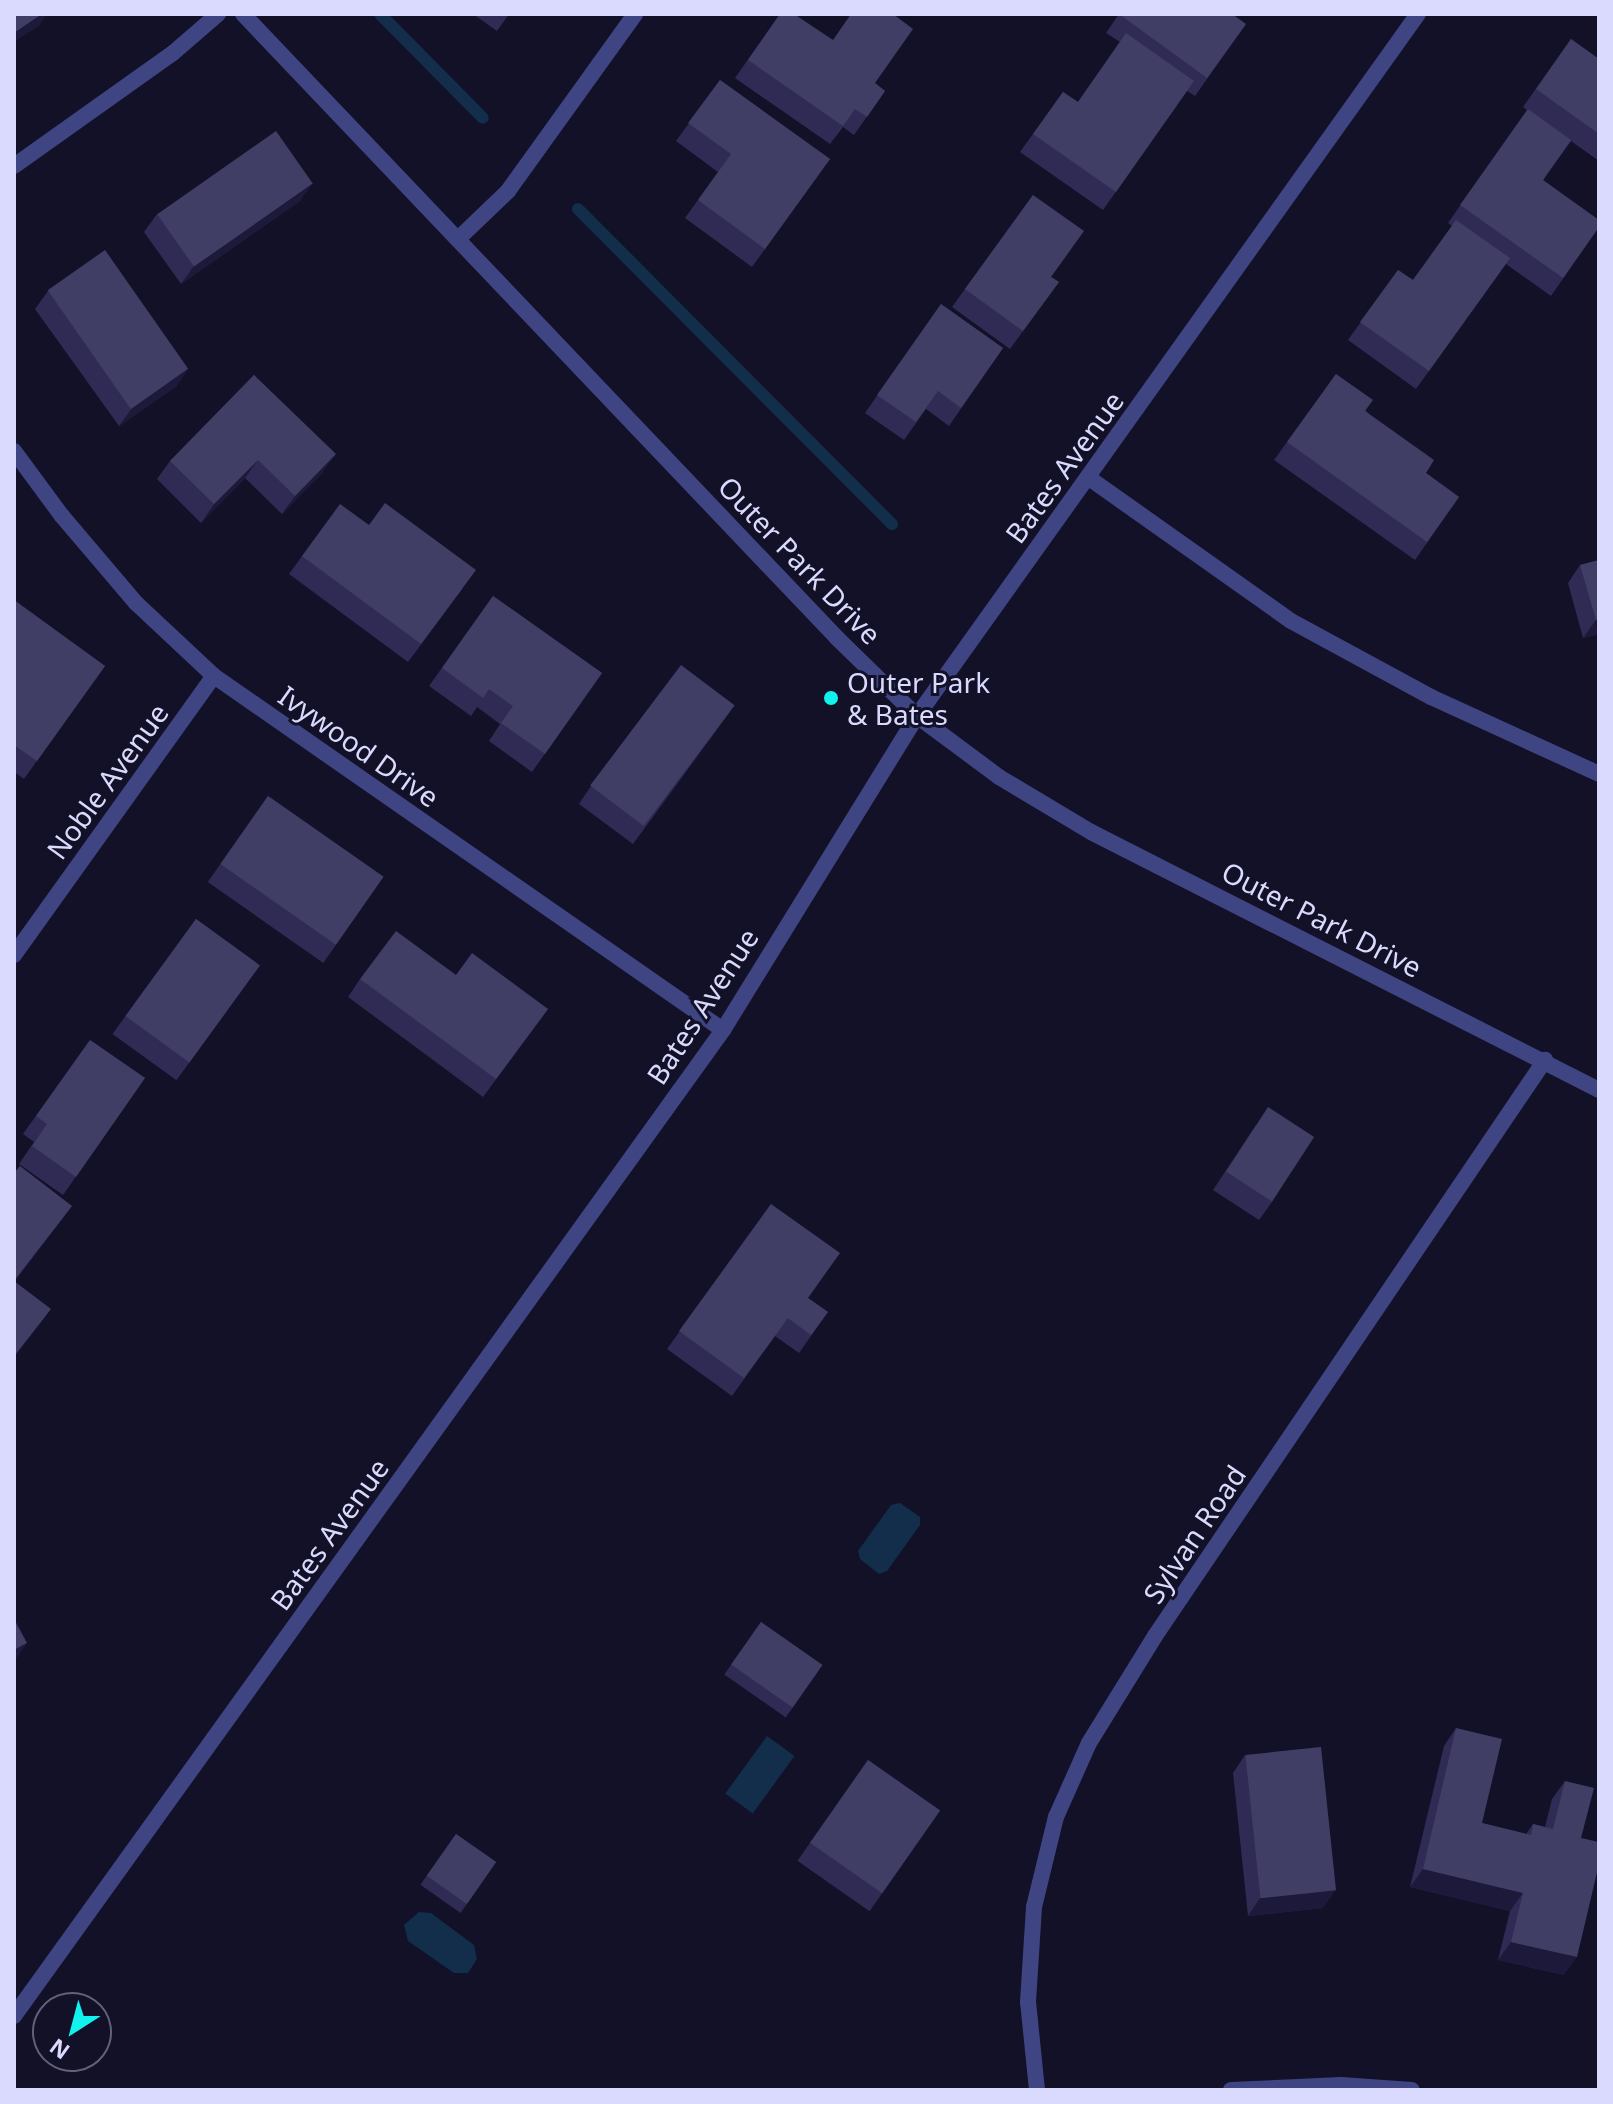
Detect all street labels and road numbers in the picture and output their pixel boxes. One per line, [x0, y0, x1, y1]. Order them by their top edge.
street label: Bates Avenue [998, 385, 1130, 549]
street label: Outer Park Drive [712, 469, 888, 651]
street label: Ivywood Drive [273, 678, 445, 814]
street label: Noble Avenue [39, 697, 175, 865]
street label: Outer Park Drive [1217, 854, 1427, 984]
street label: Bates Avenue [639, 922, 765, 1090]
street label: Bates Avenue [263, 1452, 395, 1616]
street label: Sylvan Road [1136, 1459, 1252, 1609]

